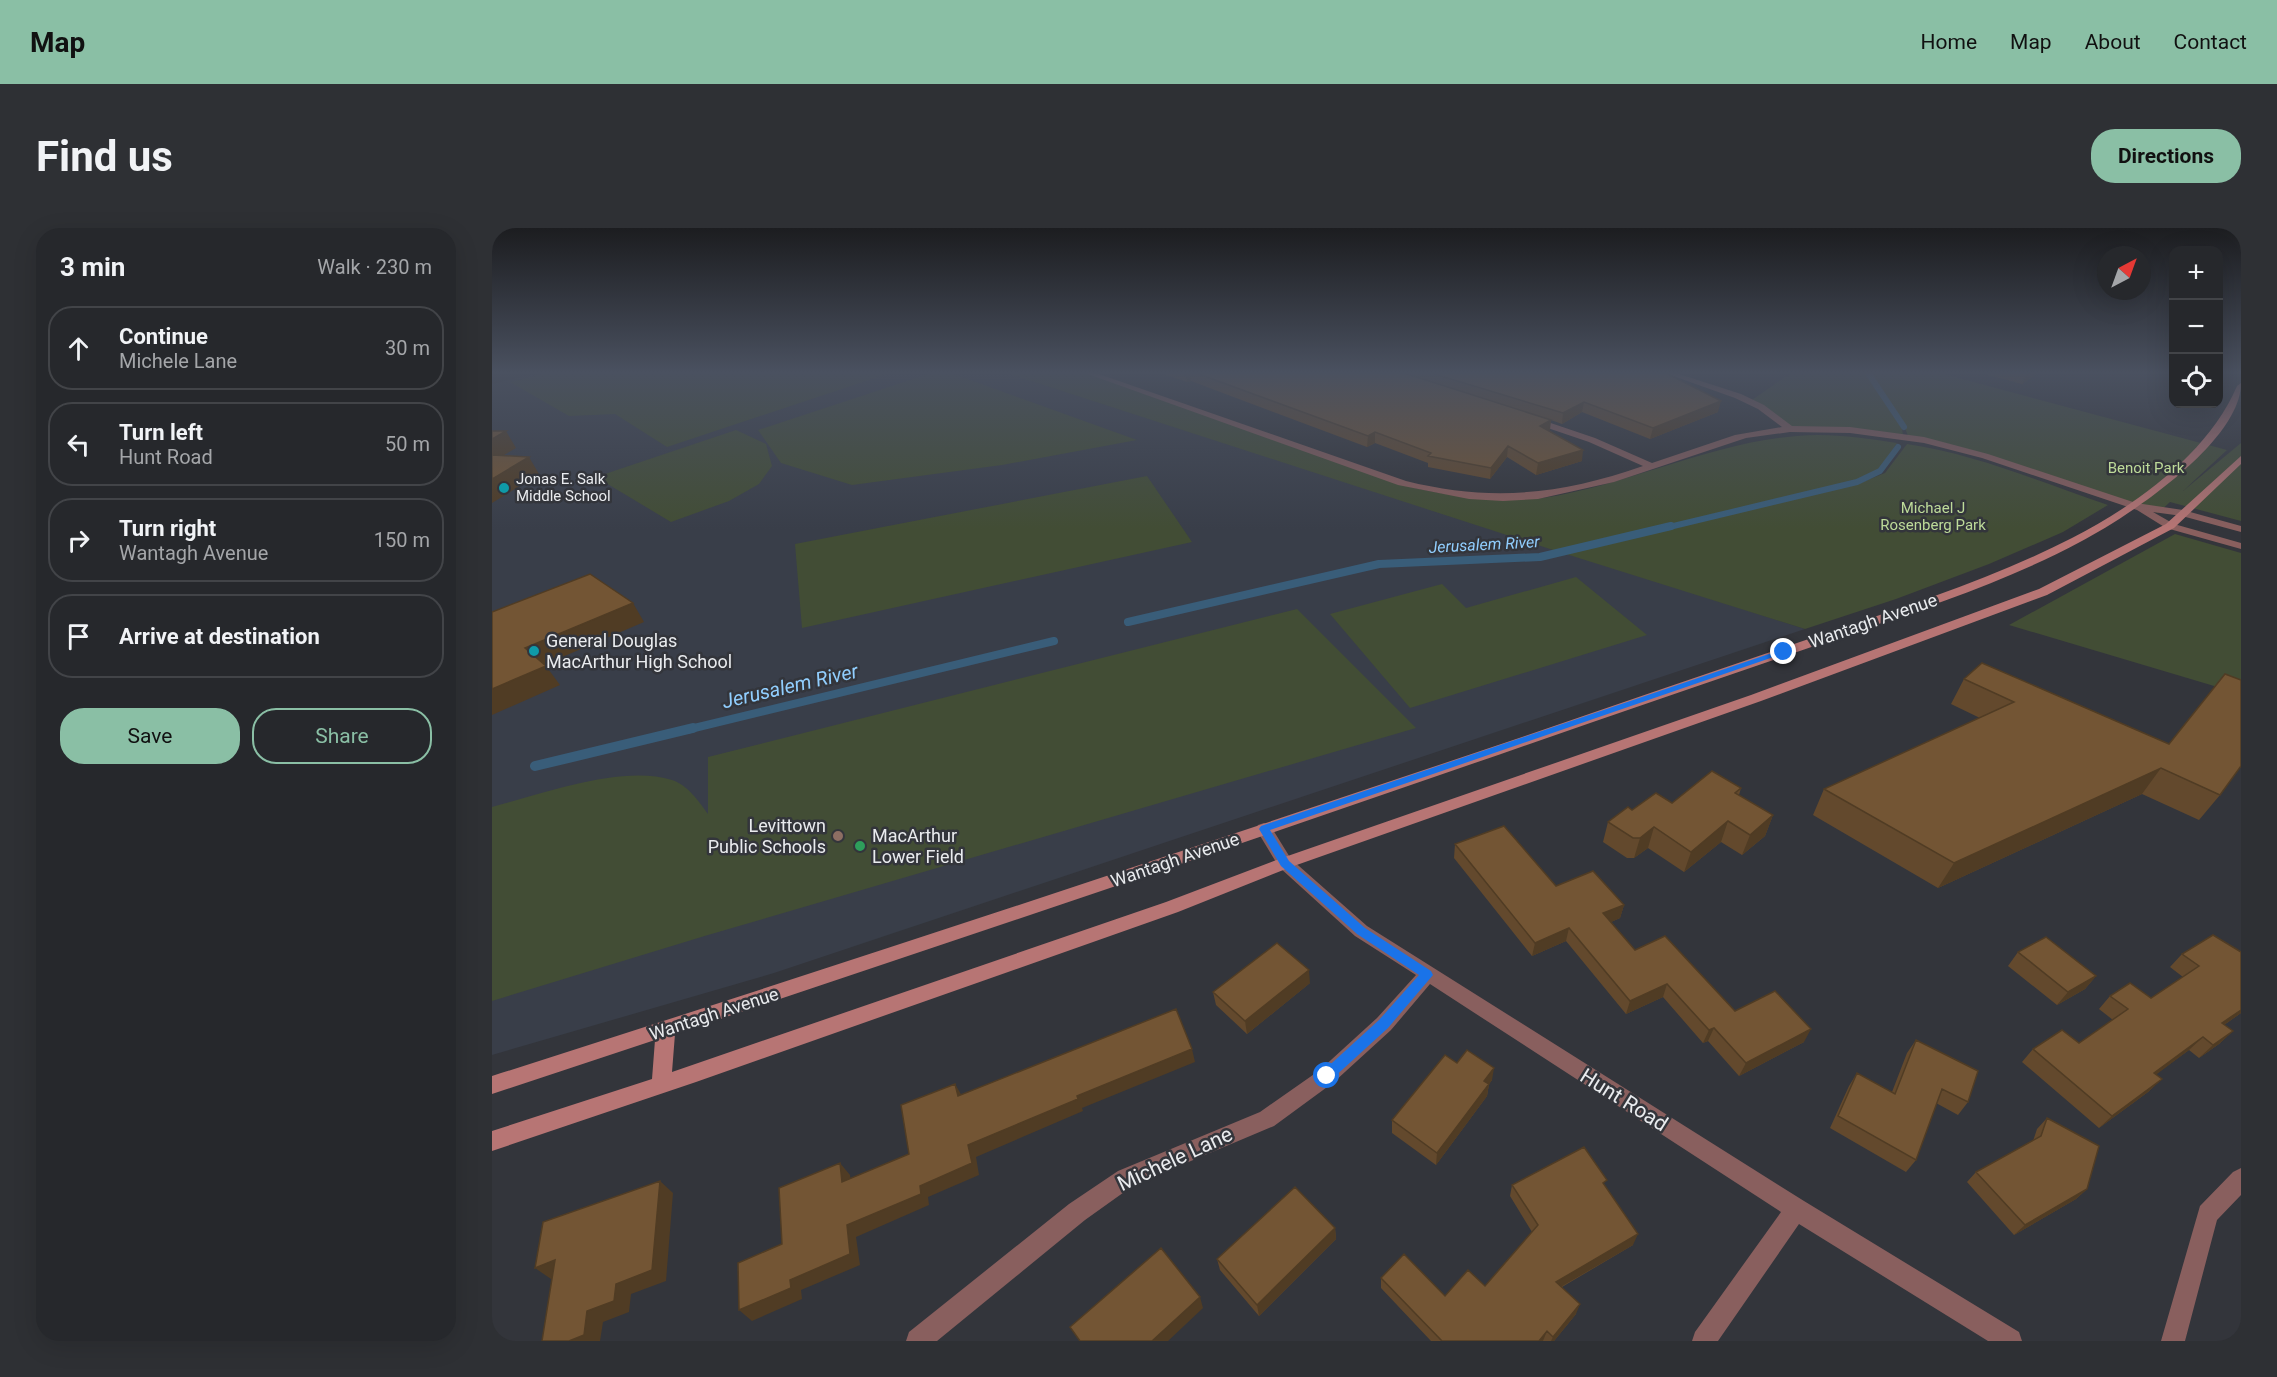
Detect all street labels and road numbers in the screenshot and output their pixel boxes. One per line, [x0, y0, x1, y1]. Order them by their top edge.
street label: Wantagh Avenue [1806, 589, 1940, 652]
street label: Wantagh Avenue [1108, 828, 1242, 891]
street label: Wantagh Avenue [647, 983, 781, 1044]
street label: Hunt Road [1576, 1064, 1672, 1136]
street label: Michele Lane [1114, 1122, 1236, 1196]

